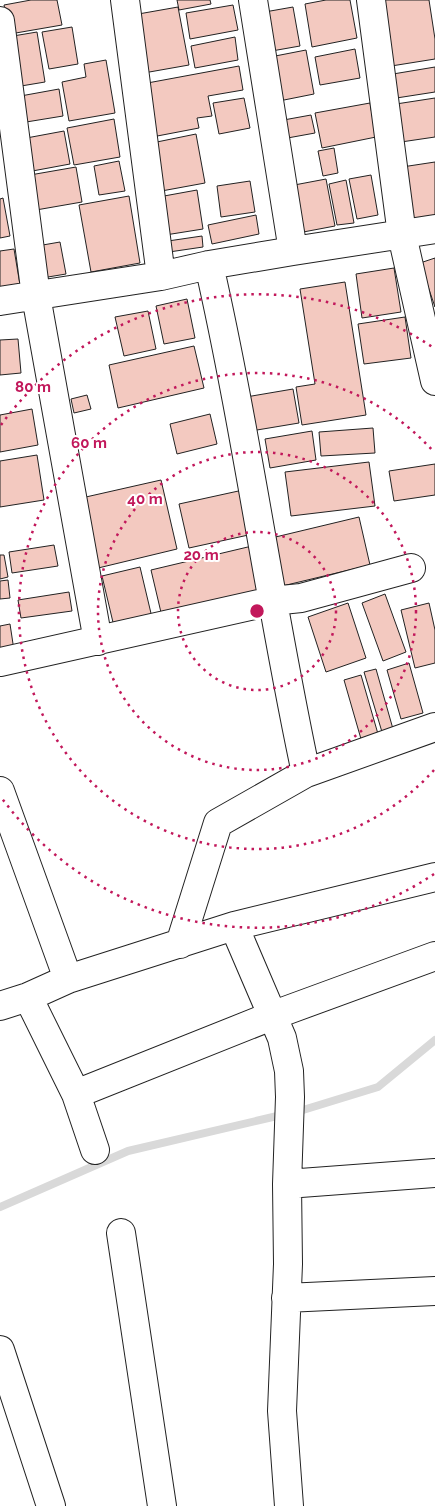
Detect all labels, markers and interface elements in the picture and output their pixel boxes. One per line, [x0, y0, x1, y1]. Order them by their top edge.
text: 80 m [15, 378, 51, 396]
text: 60 m [71, 434, 107, 452]
text: 40 m [127, 490, 163, 508]
text: 20 m [183, 546, 219, 564]
centre of rings [248, 602, 266, 620]

